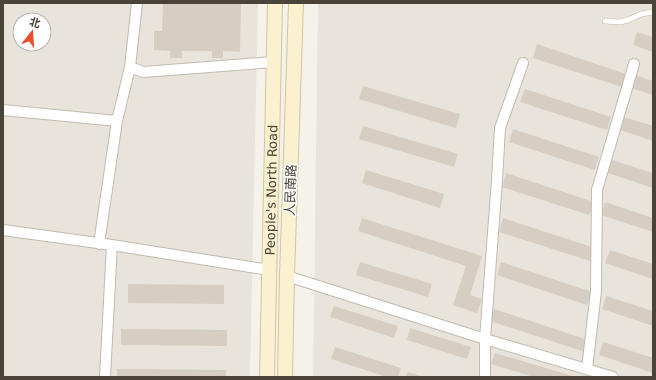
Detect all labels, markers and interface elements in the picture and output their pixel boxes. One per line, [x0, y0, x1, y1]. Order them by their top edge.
north arrow [12, 12, 52, 52]
text: 北 [28, 15, 42, 31]
street label: People's North Road [263, 124, 280, 256]
street label: 人民南路 [282, 164, 299, 216]

